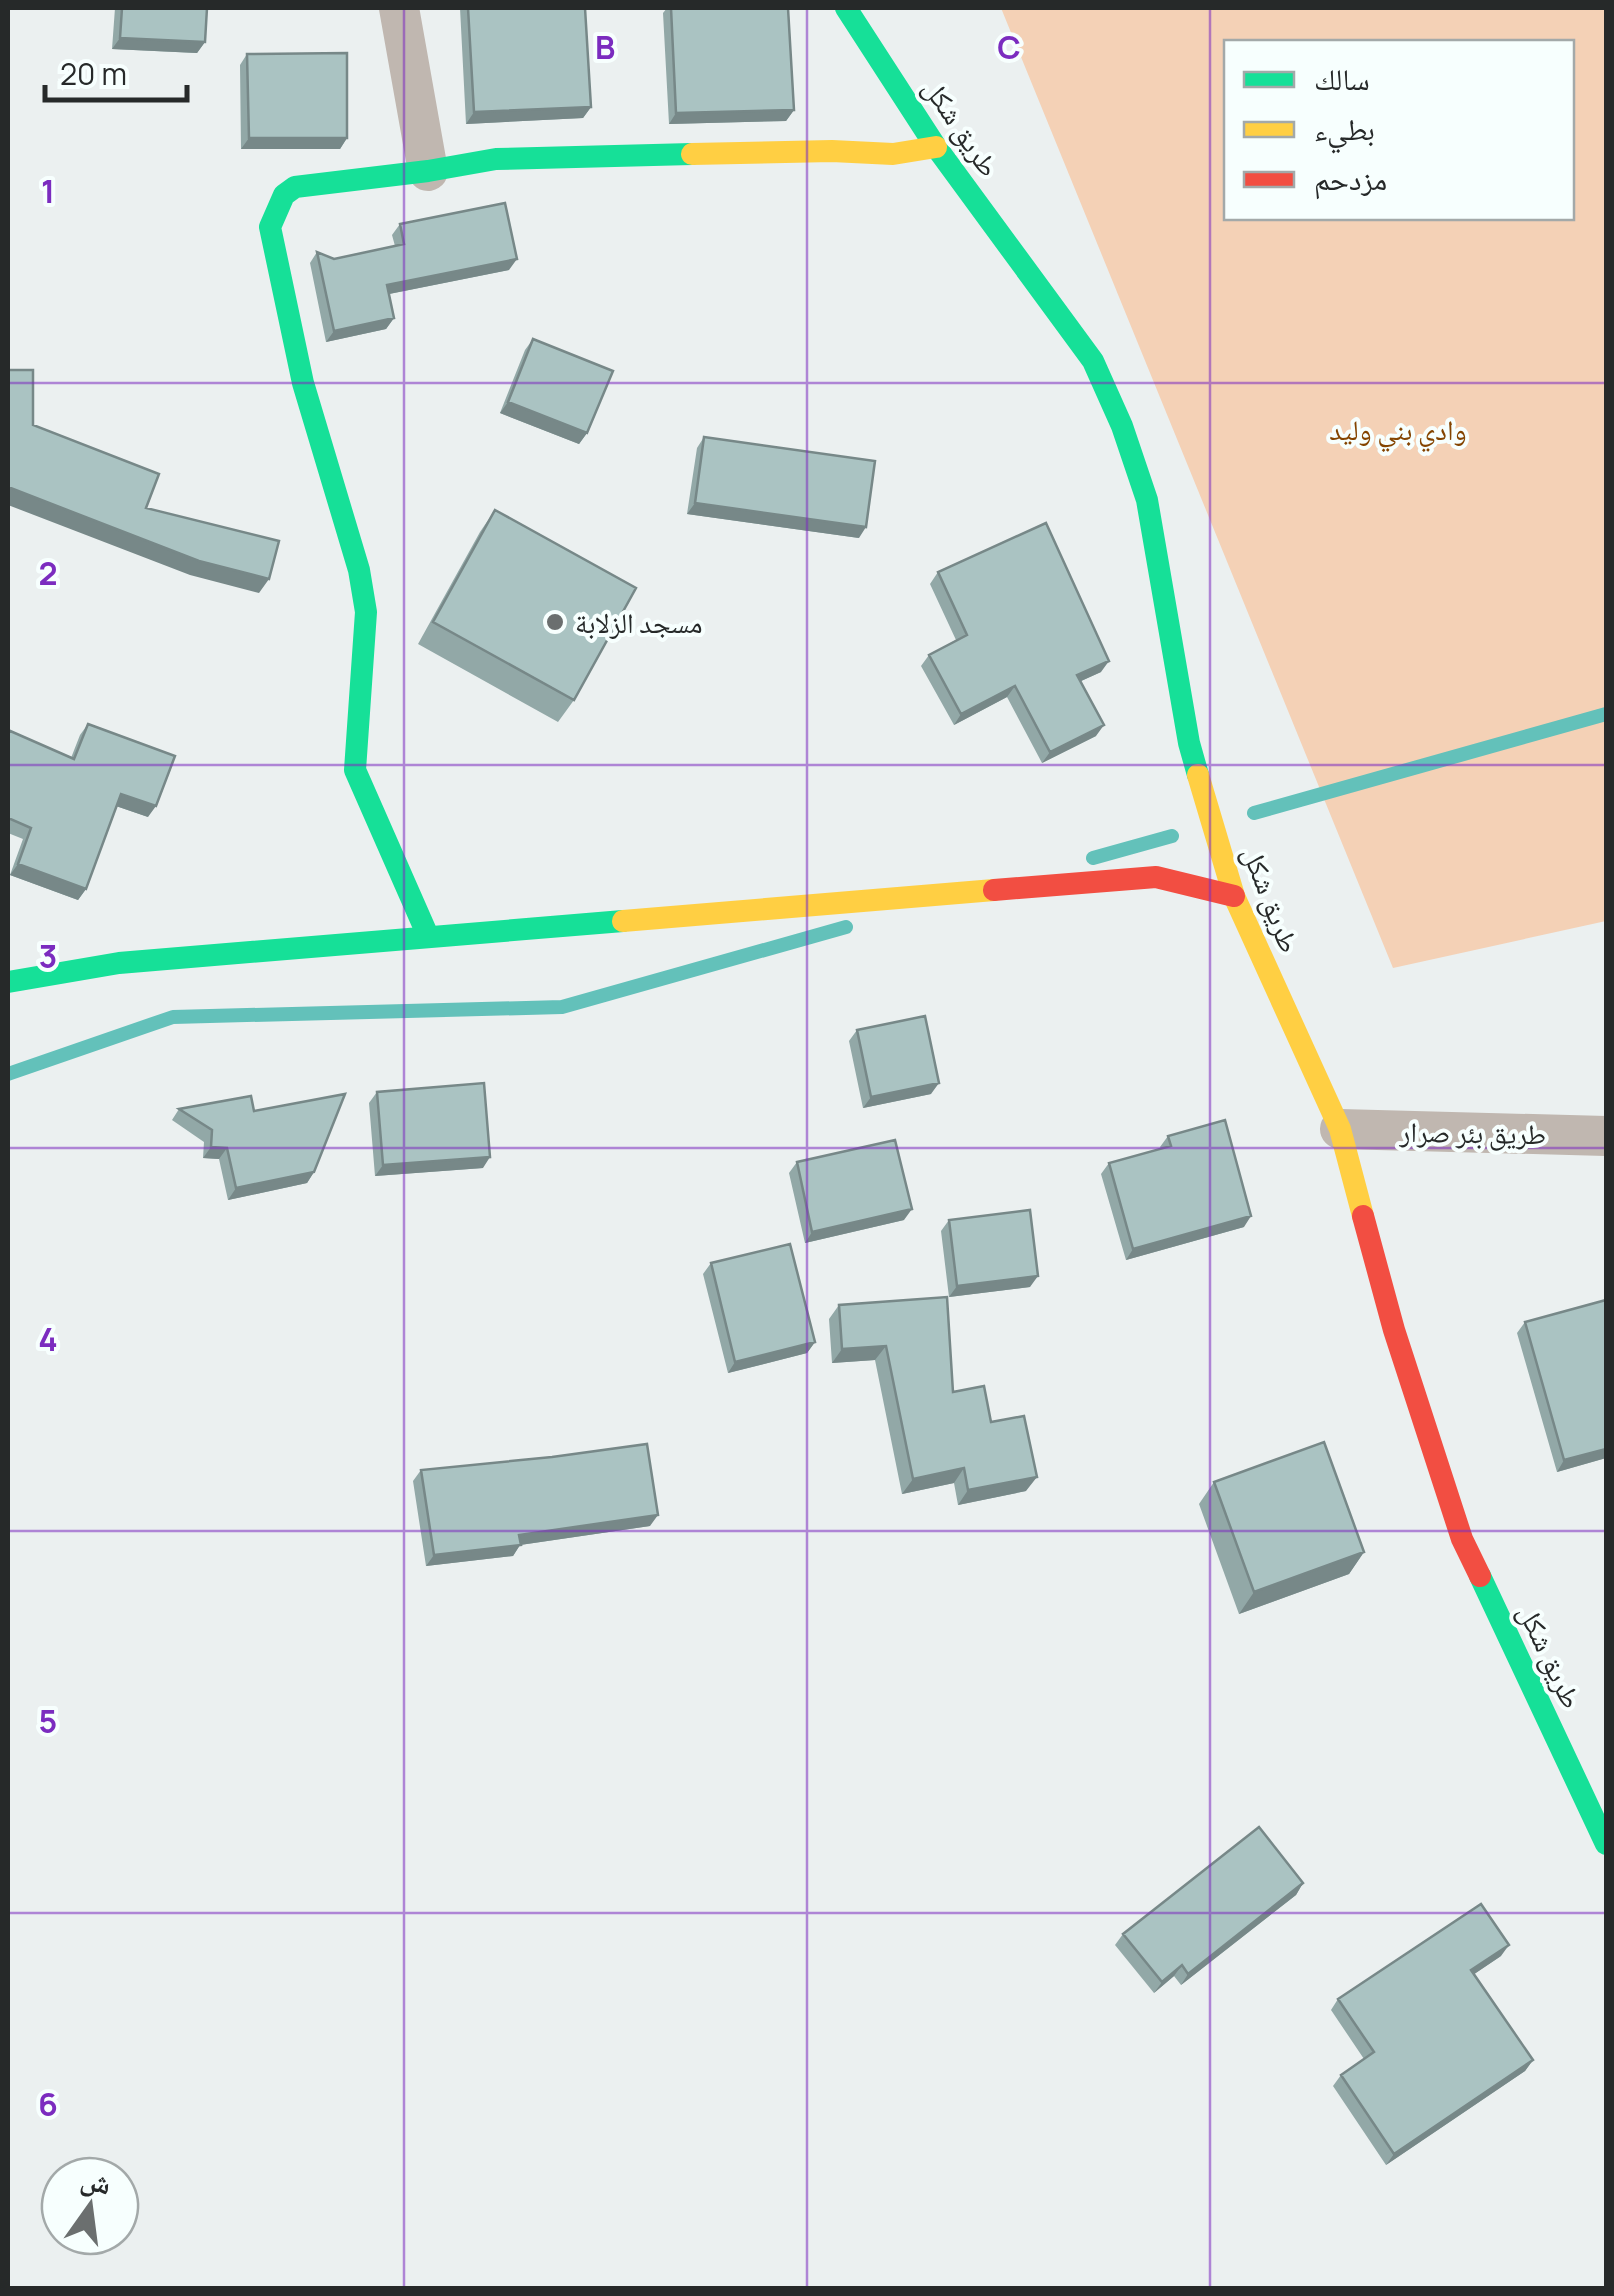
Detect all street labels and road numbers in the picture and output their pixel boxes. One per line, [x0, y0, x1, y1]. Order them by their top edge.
street label: طريق شكل [915, 70, 1009, 184]
street label: طريق شكل [1234, 840, 1310, 958]
street label: طريق بئر صرار [1398, 1112, 1547, 1152]
street label: طريق شكل [1510, 1598, 1592, 1714]

